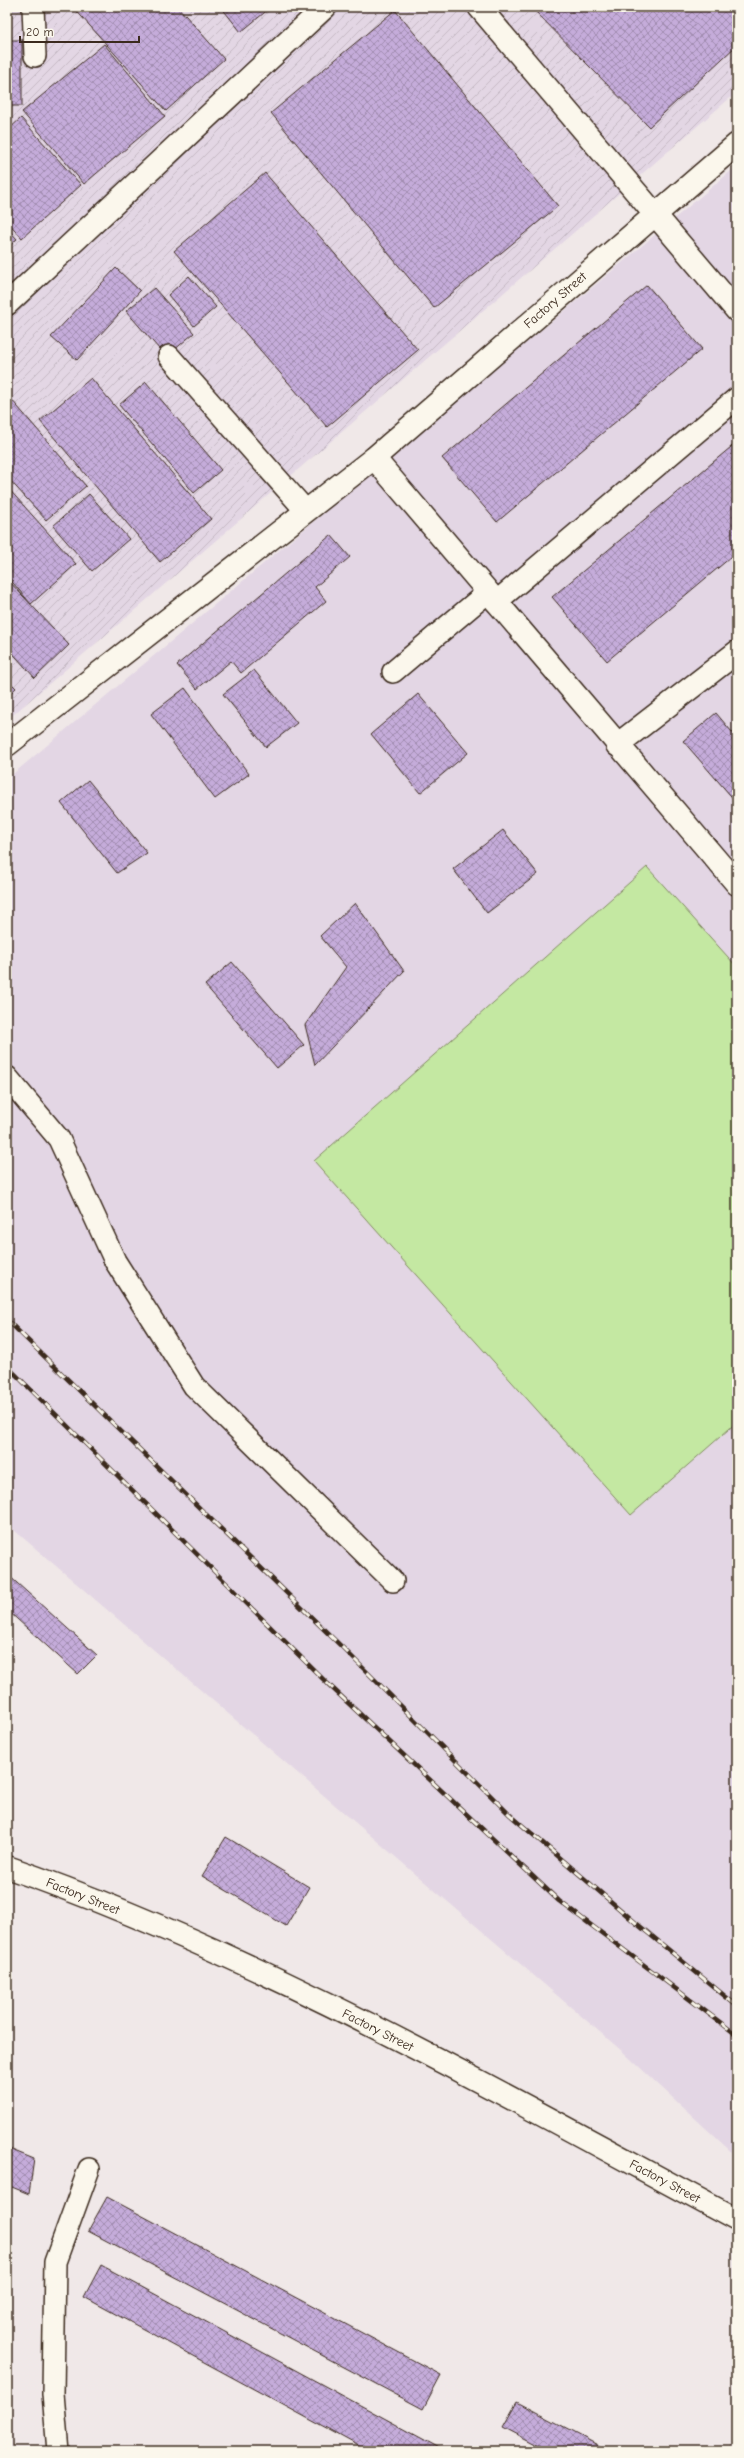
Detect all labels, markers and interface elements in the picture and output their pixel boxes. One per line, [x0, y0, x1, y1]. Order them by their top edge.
scale bar [20, 18, 139, 44]
text: 20 m [26, 25, 54, 39]
street label: Factory Street [521, 268, 590, 331]
street label: Factory Street [44, 1874, 123, 1918]
street label: Factory Street [340, 2006, 417, 2055]
street label: Factory Street [627, 2156, 704, 2206]

